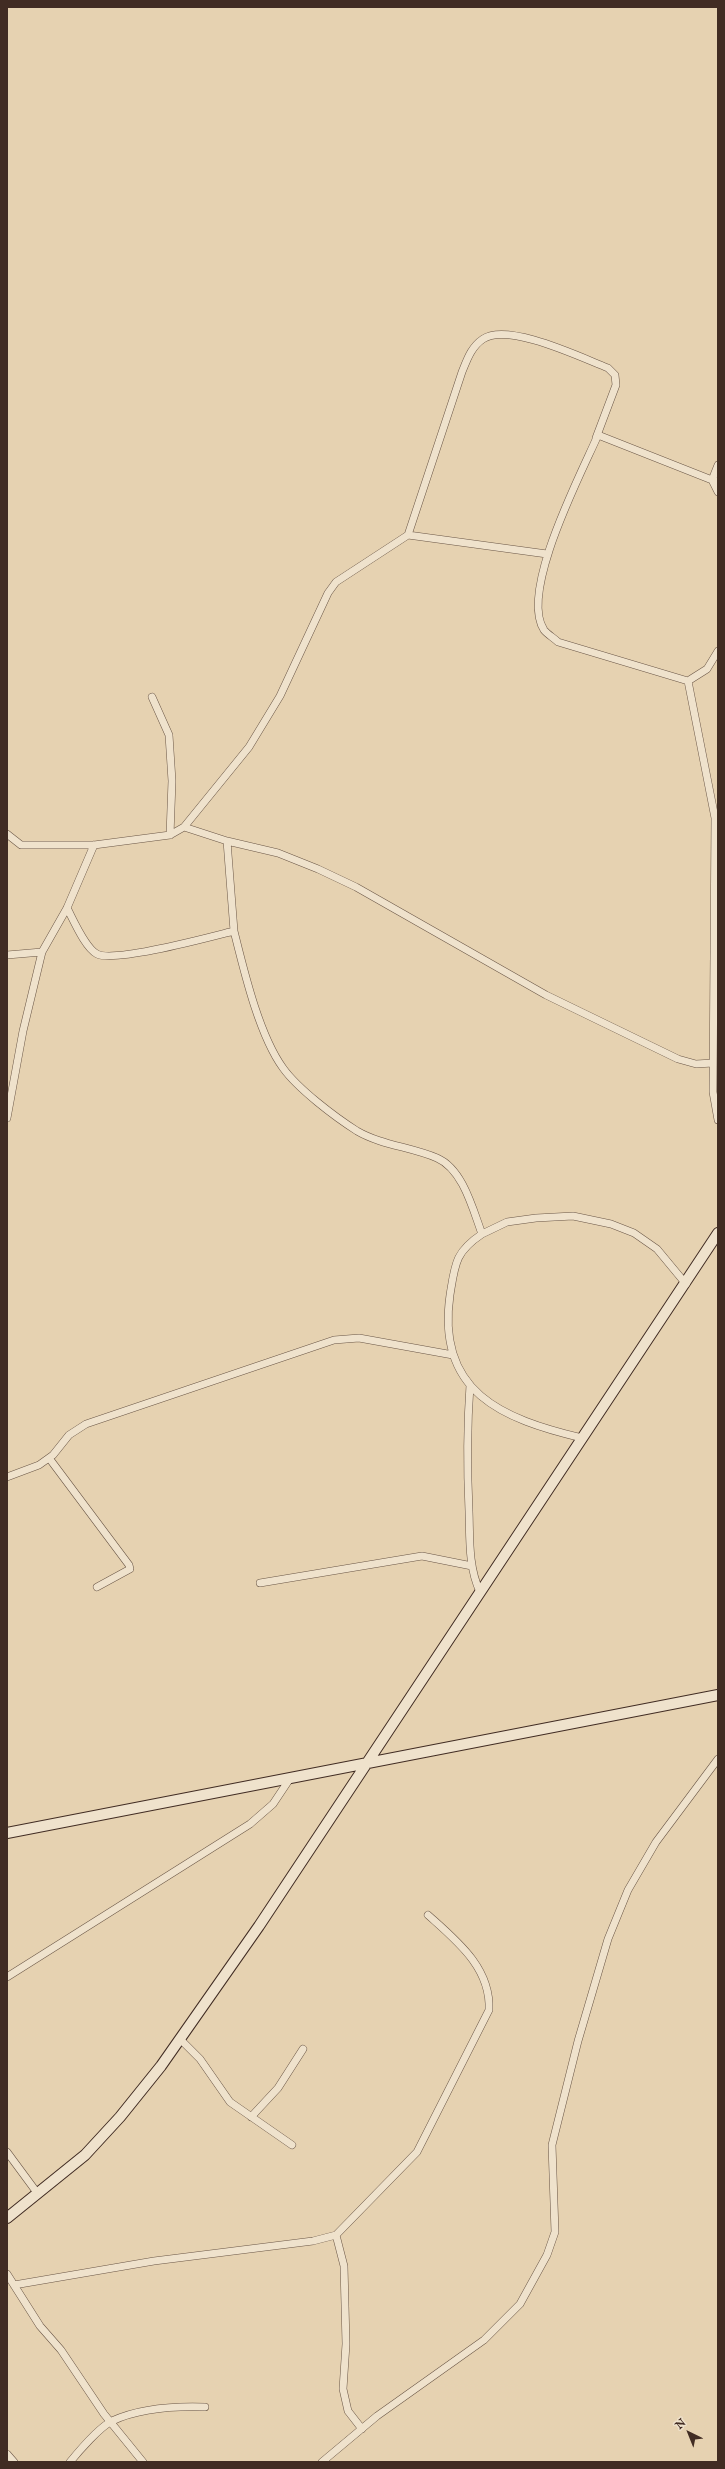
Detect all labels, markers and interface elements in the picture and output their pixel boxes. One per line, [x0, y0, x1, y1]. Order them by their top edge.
north arrow [669, 2413, 709, 2453]
text: N [673, 2416, 689, 2433]

